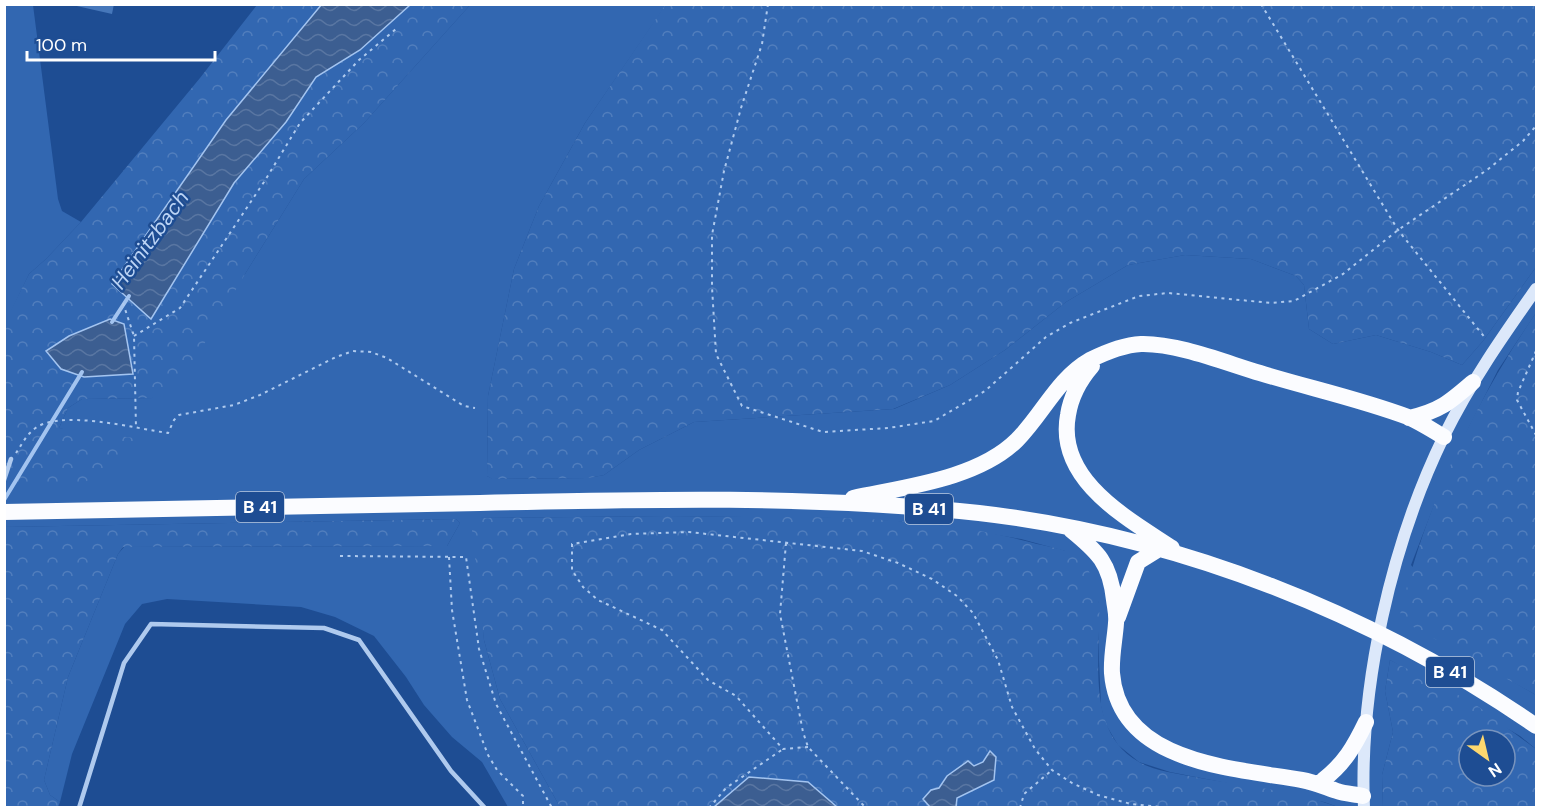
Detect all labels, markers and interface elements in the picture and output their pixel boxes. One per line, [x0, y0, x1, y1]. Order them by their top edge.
scale bar [27, 24, 214, 62]
text: 100 m [36, 33, 87, 57]
water label: Heinitzbach [105, 185, 195, 295]
road number: B 41 [236, 492, 284, 522]
road number: B 41 [905, 494, 953, 524]
road number: B 41 [1426, 657, 1474, 687]
north arrow [1457, 728, 1517, 788]
text: N [1484, 758, 1506, 782]

